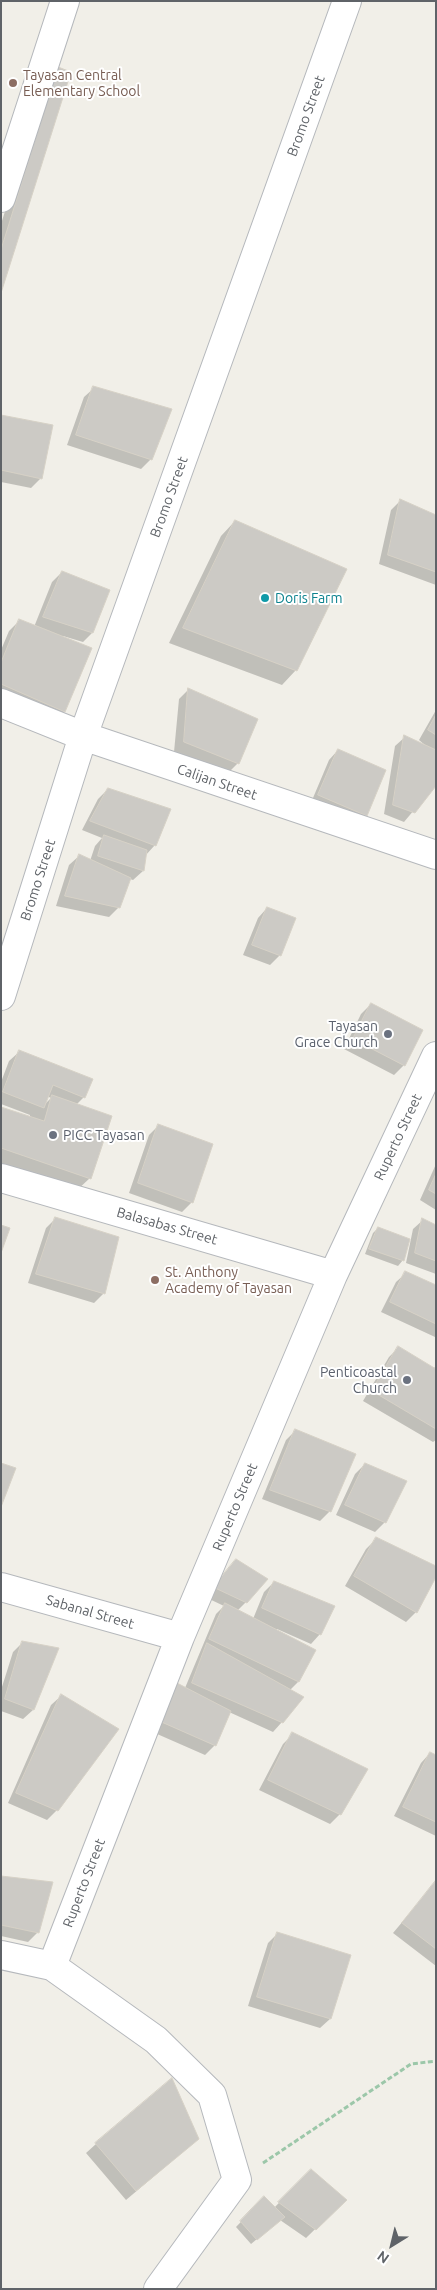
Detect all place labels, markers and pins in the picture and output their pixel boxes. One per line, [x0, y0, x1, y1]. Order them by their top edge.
place label: Tayasan Central Elementary School [23, 67, 140, 100]
marker: Tayasan Central Elementary School [7, 77, 19, 89]
place label: Doris Farm [275, 590, 342, 606]
marker: Doris Farm [259, 592, 271, 604]
place label: Tayasan Grace Church [294, 1018, 378, 1050]
marker: Tayasan Grace Church [382, 1028, 394, 1040]
place label: PICC Tayasan [63, 1127, 145, 1143]
marker: PICC Tayasan [47, 1129, 59, 1141]
place label: St. Anthony Academy of Tayasan [165, 1264, 292, 1296]
marker: St. Anthony Academy of Tayasan [149, 1274, 161, 1286]
place label: Penticoastal Church [320, 1364, 397, 1396]
marker: Penticoastal Church [401, 1374, 413, 1386]

